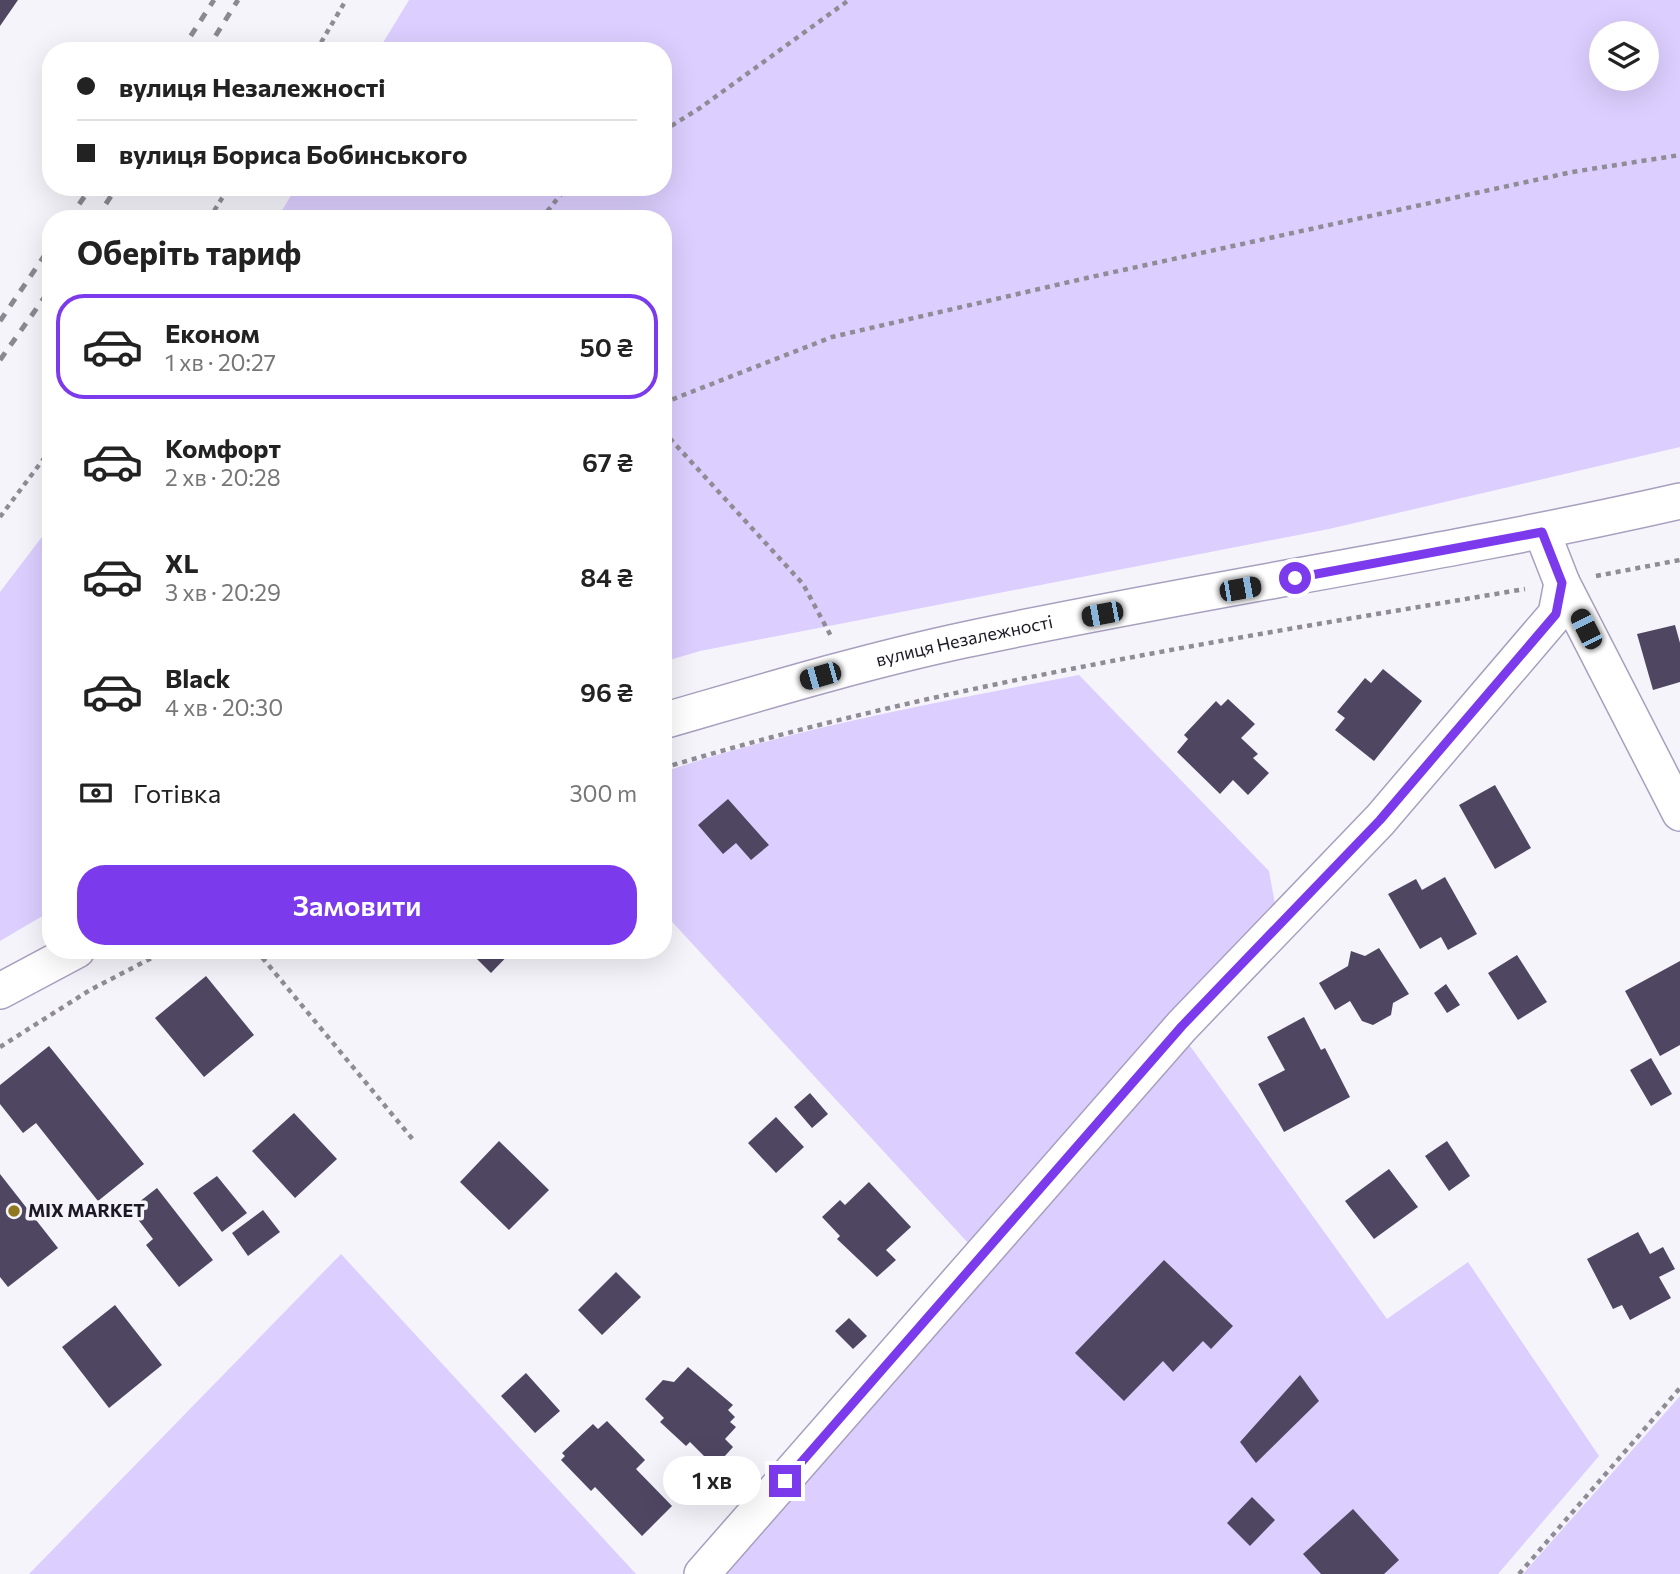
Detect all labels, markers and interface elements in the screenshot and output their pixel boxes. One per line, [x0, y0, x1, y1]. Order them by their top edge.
map controls [1589, 21, 1659, 91]
button: layers [1589, 21, 1659, 91]
text: вулиця Незалежності [119, 71, 386, 102]
text: вулиця Бориса Бобинського [119, 138, 467, 169]
text: Оберіть тариф [77, 232, 301, 272]
icon: car [81, 315, 144, 378]
text: Економ [165, 317, 260, 348]
text: 50 ₴ [580, 331, 633, 362]
text: 1 хв · 20:27 [165, 348, 276, 376]
icon: car [81, 430, 144, 493]
text: Комфорт [165, 432, 281, 463]
text: 67 ₴ [582, 446, 633, 477]
text: 2 хв · 20:28 [165, 463, 281, 491]
icon: car [81, 545, 144, 608]
text: XL [165, 547, 199, 578]
text: 84 ₴ [580, 561, 633, 592]
route start [1279, 562, 1311, 594]
car [1218, 575, 1263, 603]
text: 3 хв · 20:29 [165, 578, 281, 606]
car [1080, 600, 1125, 628]
car [1568, 606, 1605, 652]
street label: вулиця Незалежності [873, 610, 1055, 671]
icon: car [81, 660, 144, 723]
car [797, 660, 844, 692]
text: Black [165, 662, 231, 693]
text: 96 ₴ [580, 676, 633, 707]
text: 4 хв · 20:30 [165, 693, 283, 721]
icon: cash [77, 774, 115, 812]
text: Готівка [133, 777, 221, 808]
text: 300 m [569, 779, 637, 807]
button: Замовити [77, 865, 637, 945]
place label: MIX MARKET [28, 1199, 145, 1221]
marker: MIX MARKET [6, 1203, 22, 1219]
callout: 1 хв [662, 1456, 760, 1506]
route end [769, 1465, 801, 1497]
text: 1 хв [692, 1466, 732, 1494]

